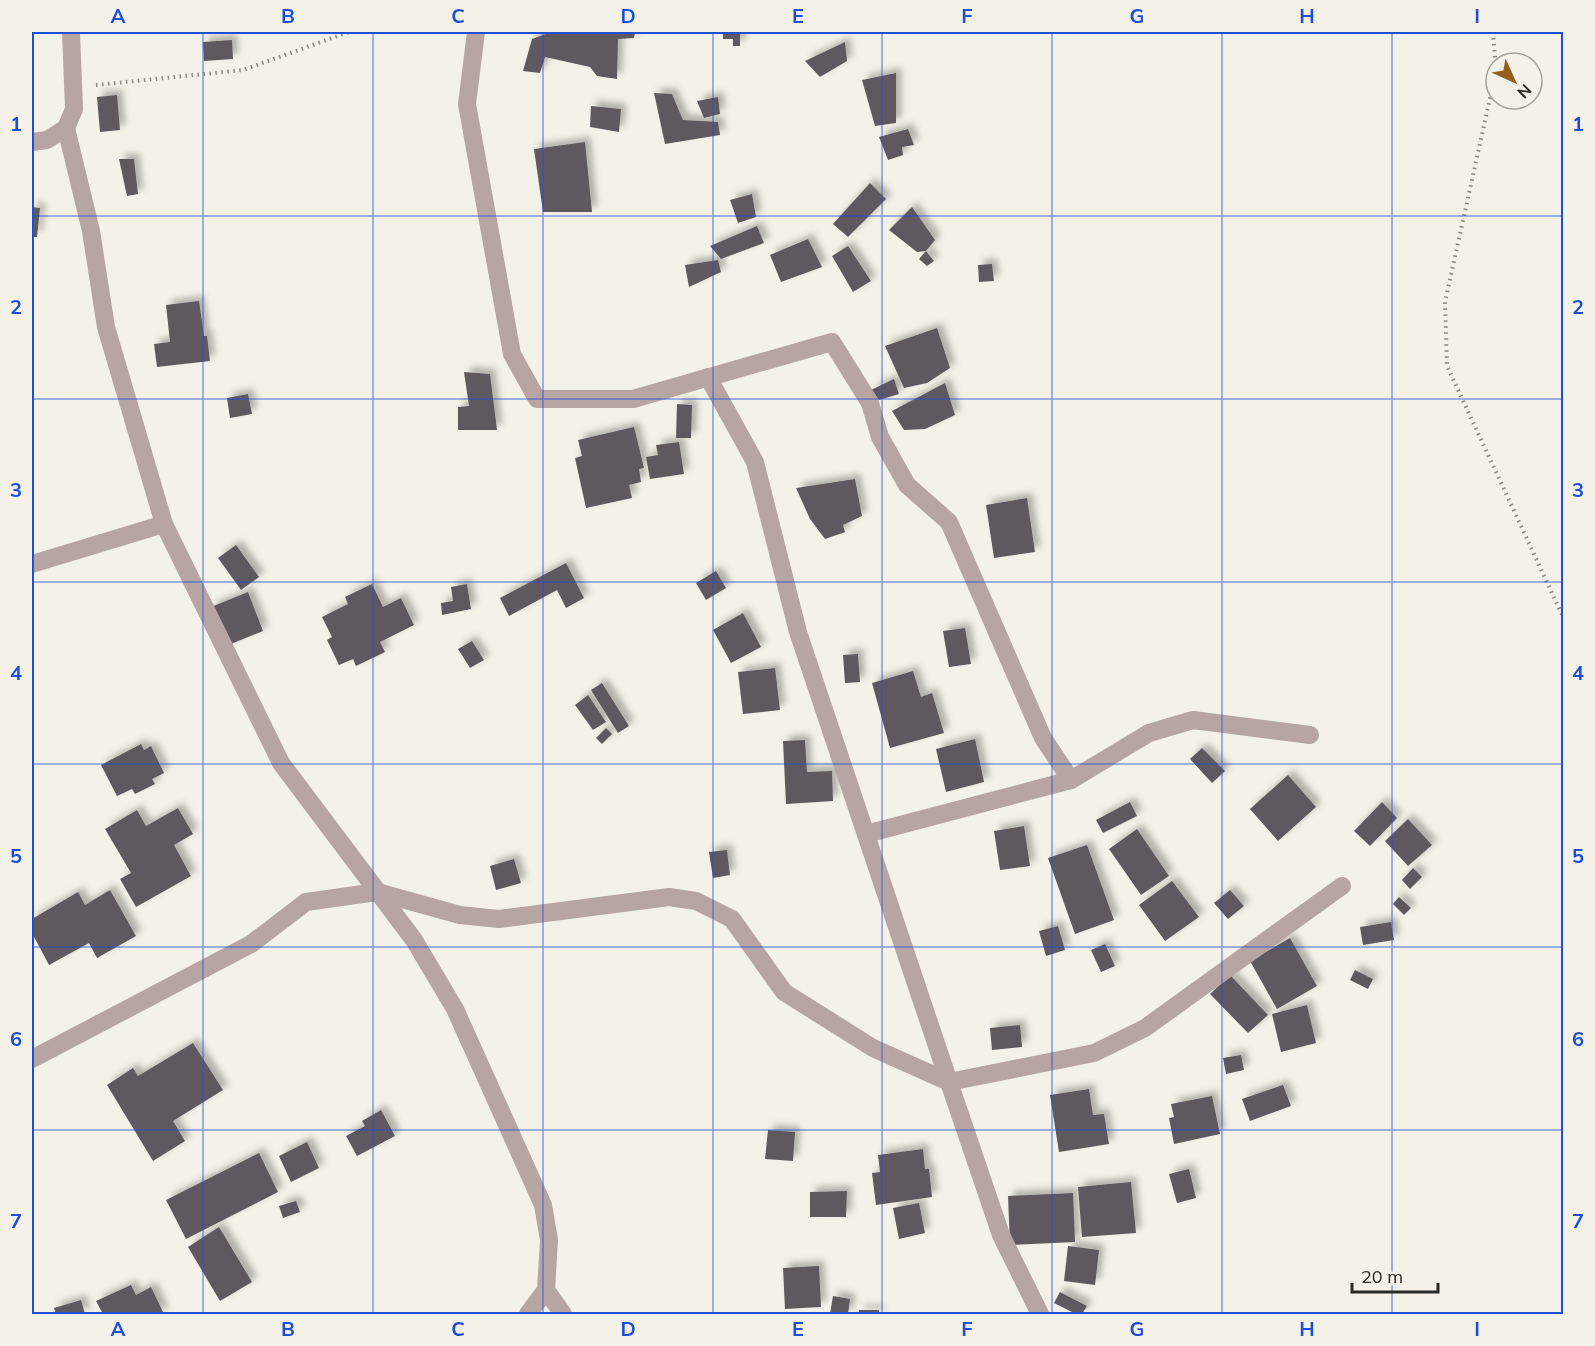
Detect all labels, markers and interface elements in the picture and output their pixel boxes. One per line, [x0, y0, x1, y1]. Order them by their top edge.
text: A [111, 3, 126, 28]
text: B [281, 3, 295, 28]
text: C [451, 3, 465, 28]
text: D [620, 3, 636, 28]
text: E [792, 3, 804, 28]
text: F [961, 3, 973, 28]
text: G [1130, 3, 1144, 28]
text: H [1299, 3, 1315, 28]
text: I [1474, 3, 1480, 28]
north arrow [1484, 51, 1544, 111]
text: N [1513, 80, 1536, 103]
text: 1 [10, 111, 22, 136]
text: 1 [1572, 111, 1584, 136]
text: 2 [10, 294, 22, 319]
text: 2 [1572, 294, 1584, 319]
text: 3 [10, 477, 22, 502]
text: 3 [1572, 477, 1584, 502]
text: 4 [10, 660, 22, 685]
text: 4 [1572, 660, 1584, 685]
text: 5 [10, 843, 22, 868]
text: 5 [1572, 843, 1584, 868]
text: 6 [10, 1026, 22, 1051]
text: 6 [1572, 1026, 1584, 1051]
text: 7 [10, 1208, 22, 1233]
text: 7 [1572, 1208, 1584, 1233]
scale bar [1352, 1256, 1438, 1294]
text: 20 m [1361, 1265, 1403, 1288]
text: A [111, 1316, 126, 1341]
text: B [281, 1316, 295, 1341]
text: C [451, 1316, 465, 1341]
text: D [620, 1316, 636, 1341]
text: E [792, 1316, 804, 1341]
text: F [961, 1316, 973, 1341]
text: G [1130, 1316, 1144, 1341]
text: H [1299, 1316, 1315, 1341]
text: I [1474, 1316, 1480, 1341]

